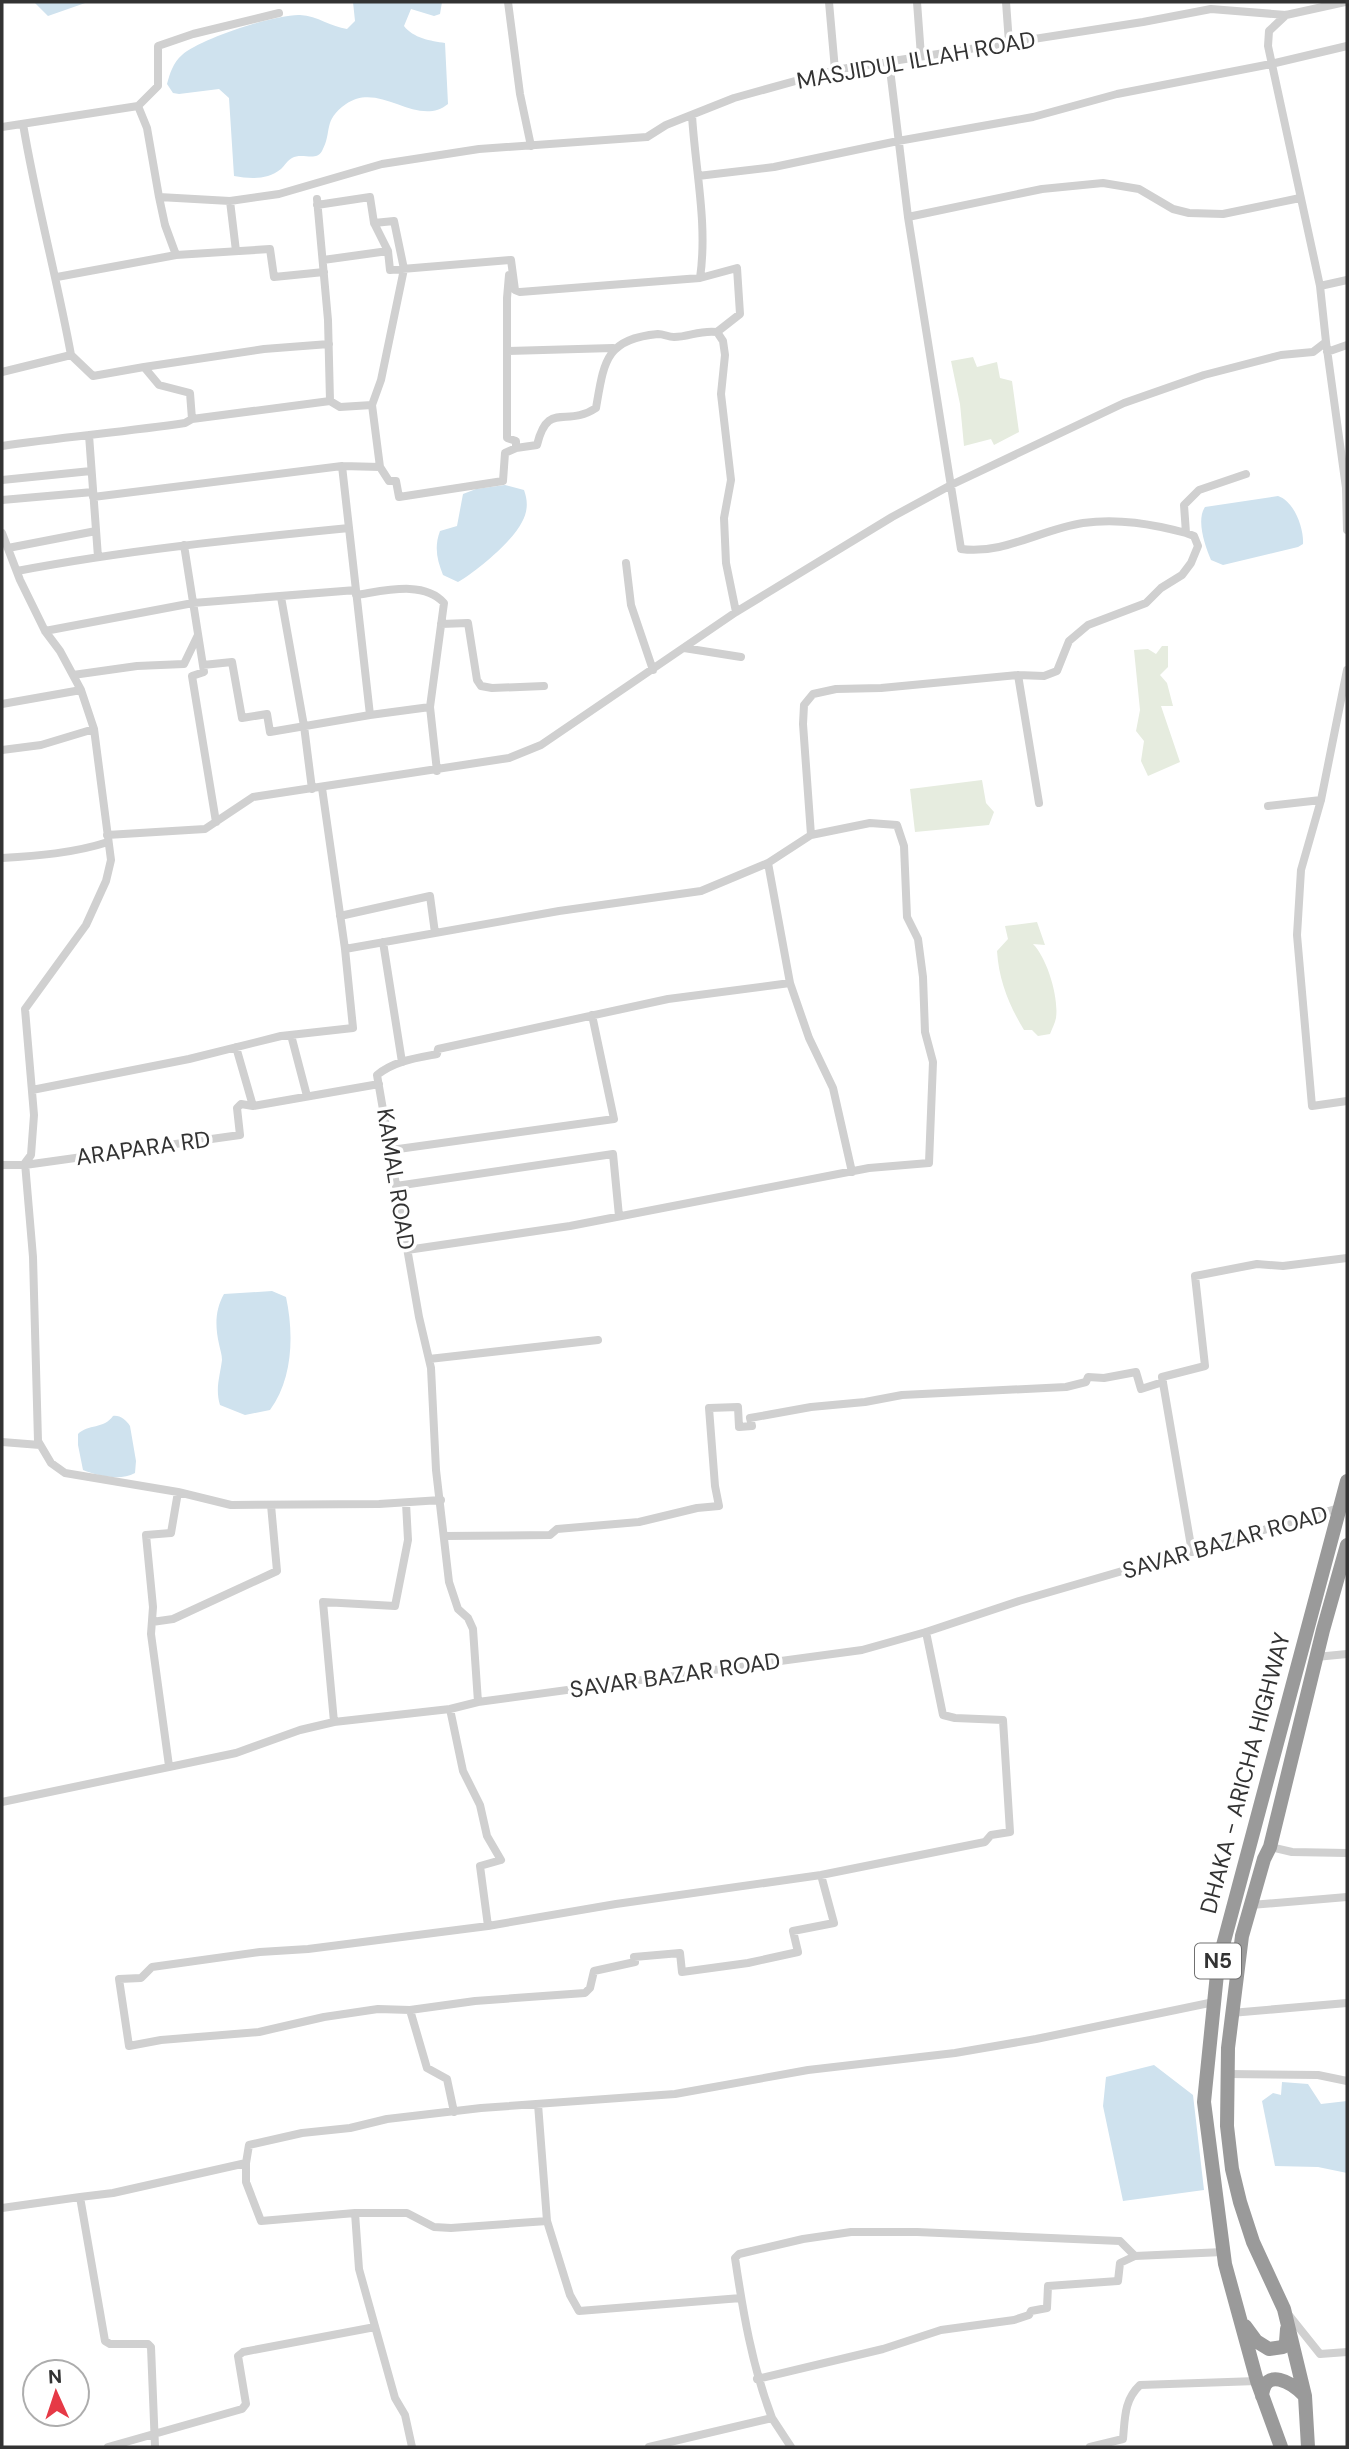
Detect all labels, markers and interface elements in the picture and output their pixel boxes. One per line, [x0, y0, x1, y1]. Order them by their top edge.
street label: MASJIDUL ILLAH ROAD [794, 24, 1038, 96]
street label: KAMAL ROAD [370, 1106, 422, 1252]
street label: ARAPARA RD [74, 1124, 212, 1172]
street label: SAVAR BAZAR ROAD [1119, 1498, 1331, 1586]
street label: DHAKA - ARICHA HIGHWAY [1193, 1629, 1297, 1917]
street label: SAVAR BAZAR ROAD [568, 1645, 782, 1705]
road number: N5 [1195, 1944, 1241, 1979]
north arrow [21, 2358, 91, 2428]
text: N [48, 2364, 63, 2389]

